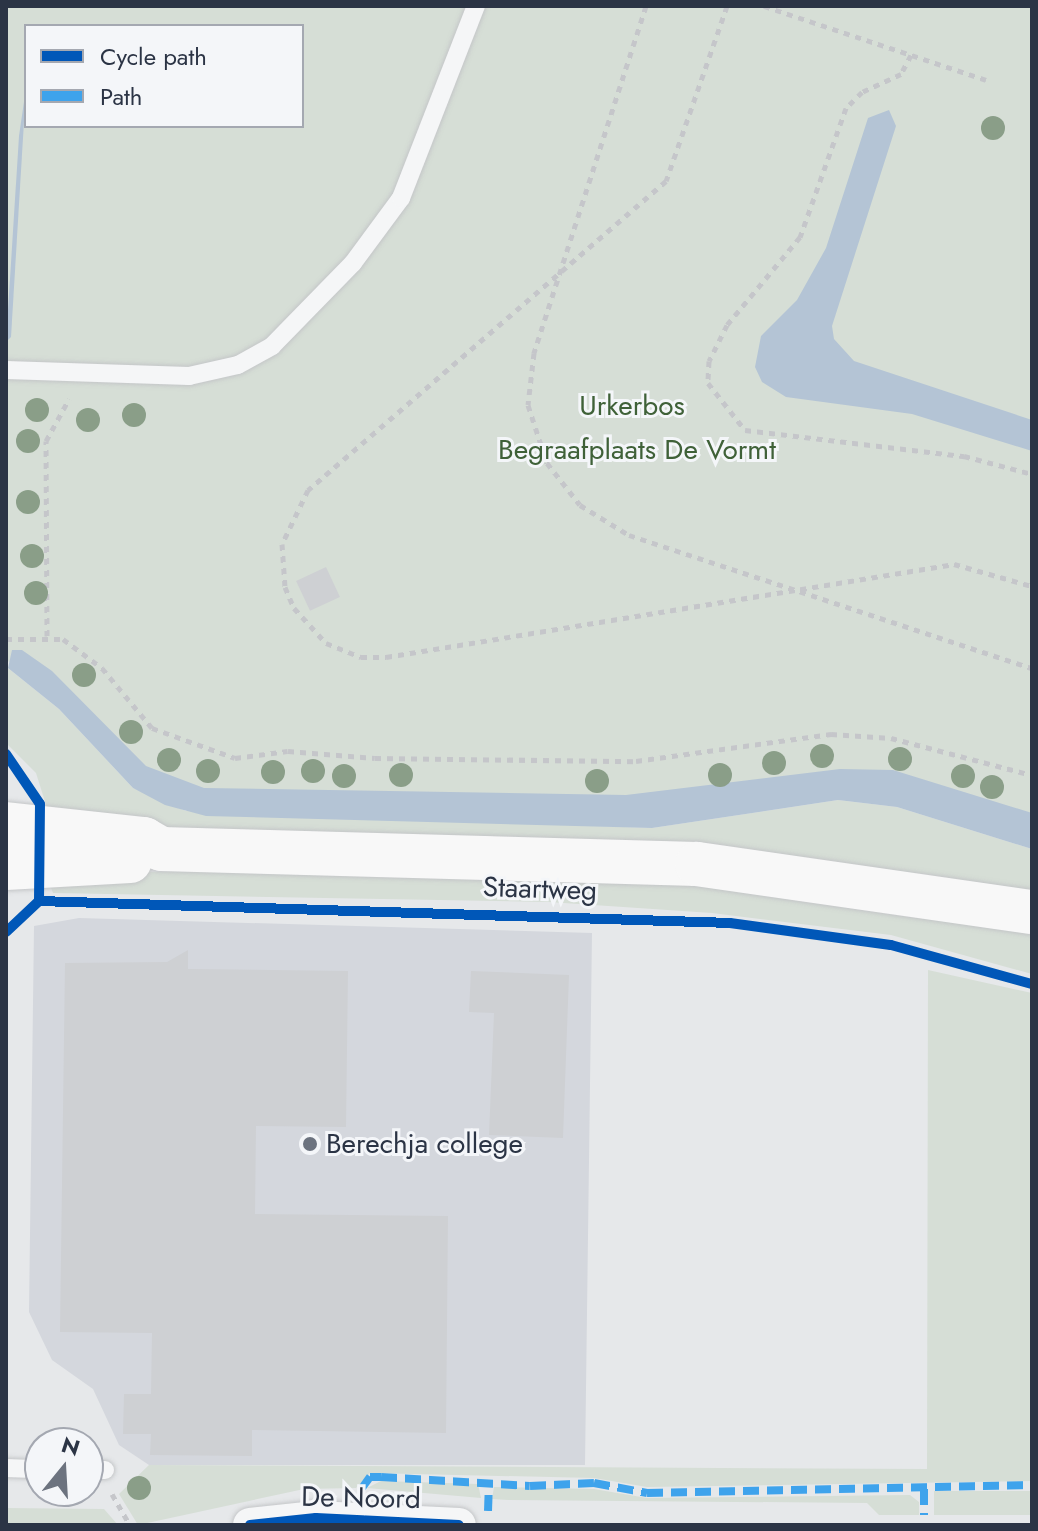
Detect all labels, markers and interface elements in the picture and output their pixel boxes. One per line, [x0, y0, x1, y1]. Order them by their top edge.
legend [24, 24, 304, 128]
text: Cycle path [100, 39, 207, 74]
text: Path [100, 79, 142, 114]
park label: Urkerbos [579, 389, 685, 423]
park label: Begraafplaats De Vormt [498, 433, 776, 467]
street label: Staartweg [482, 870, 598, 908]
place label: Berechja college [326, 1127, 523, 1161]
marker: Berechja college [301, 1135, 319, 1153]
north arrow [24, 1427, 104, 1507]
text: N [58, 1428, 84, 1464]
street label: De Noord [301, 1480, 421, 1516]

